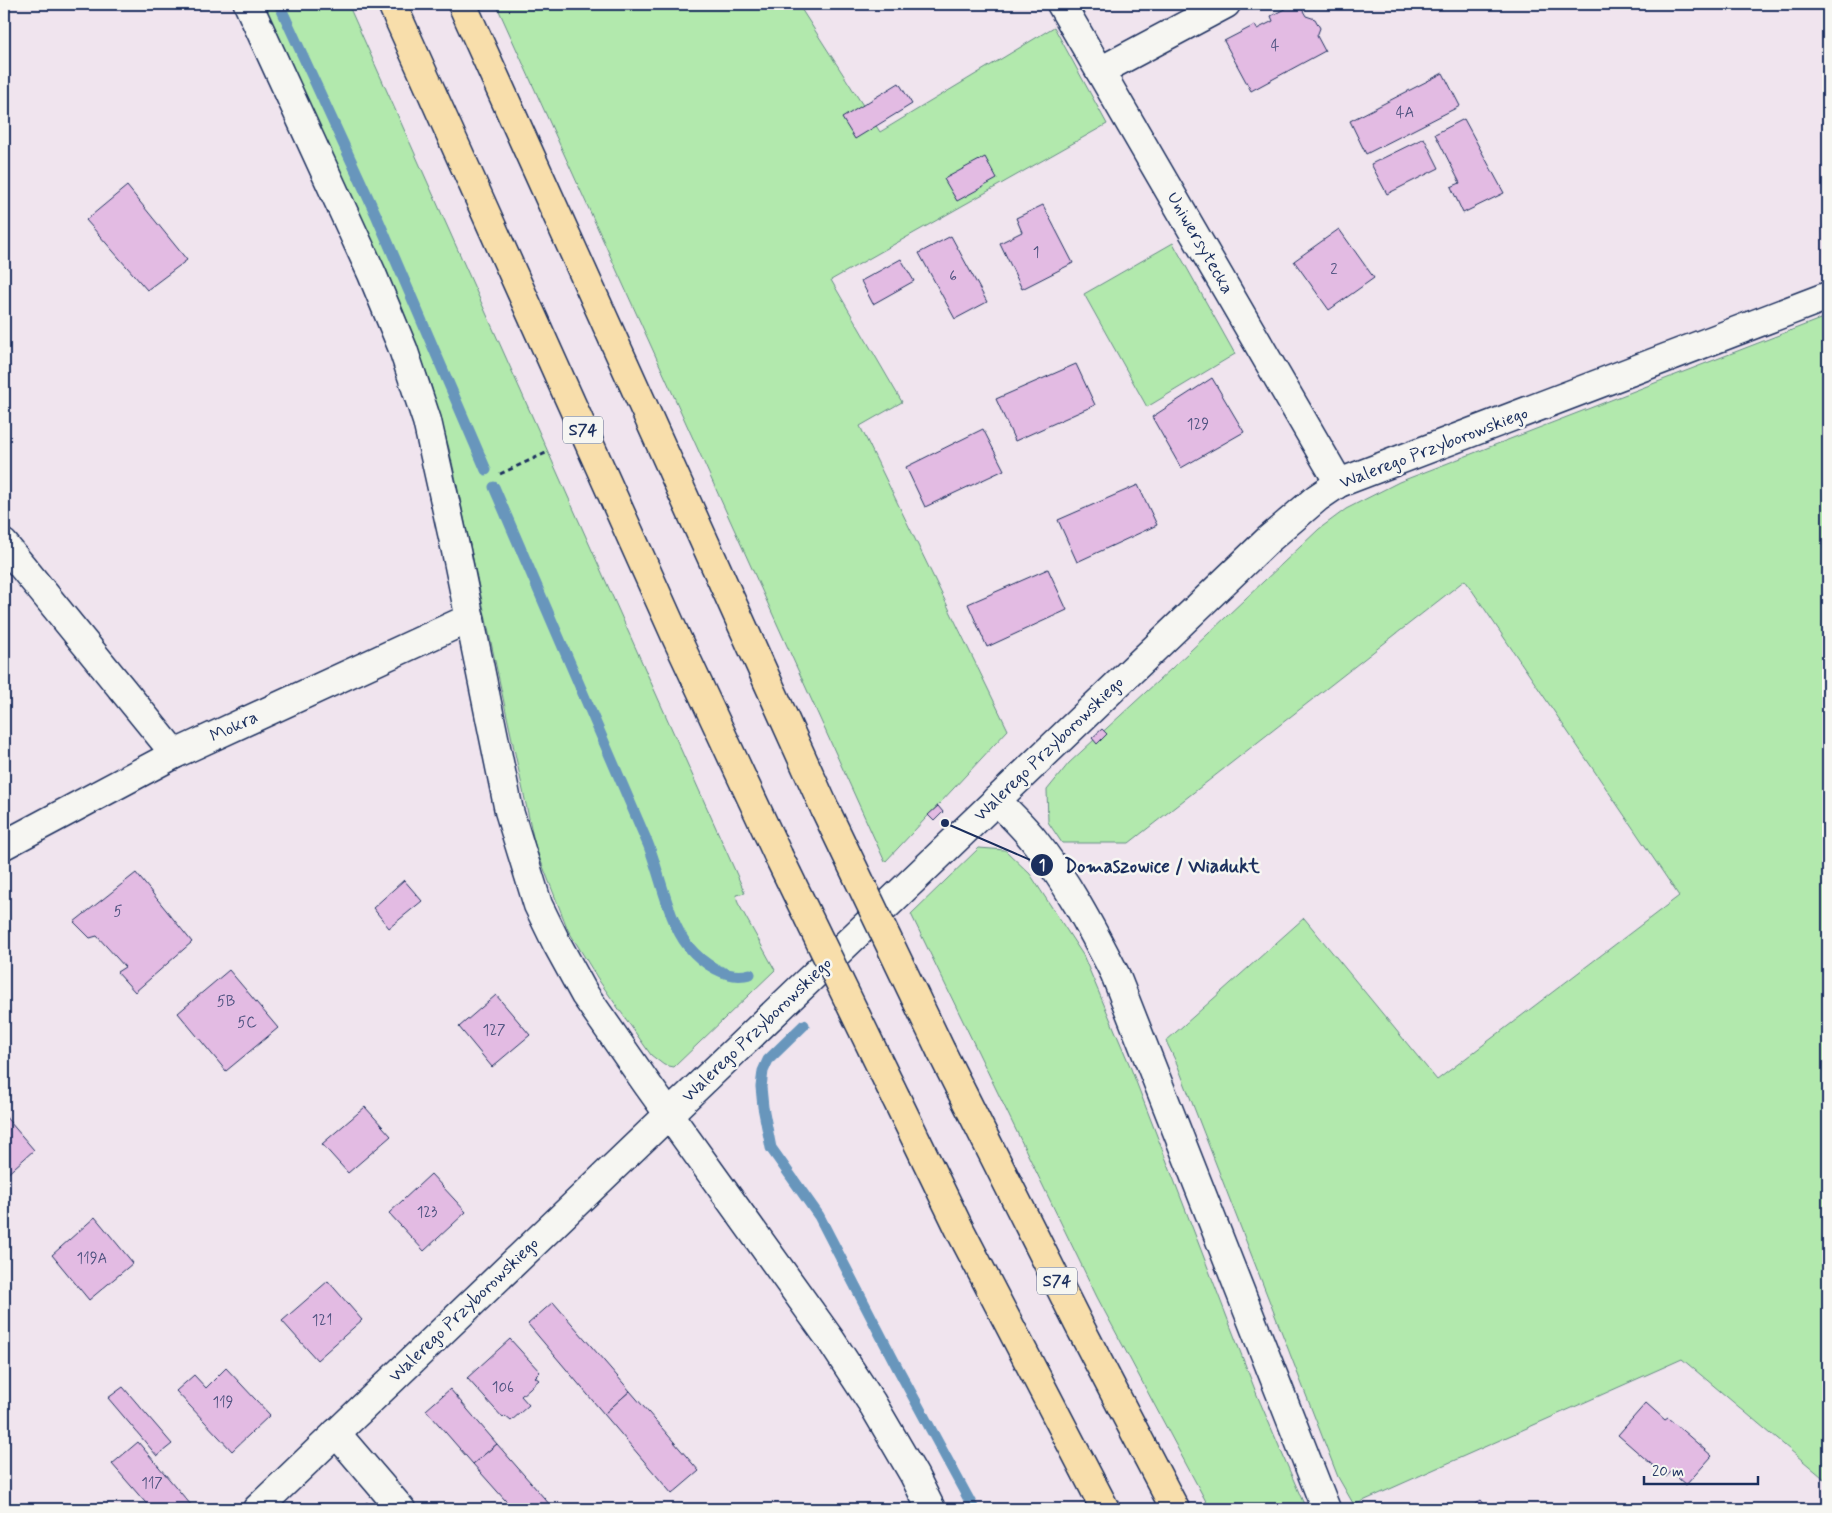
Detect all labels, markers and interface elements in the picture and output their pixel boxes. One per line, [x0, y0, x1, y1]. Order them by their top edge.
house number: 4 [1271, 36, 1280, 56]
house number: 4A [1396, 103, 1414, 123]
street label: Uniwersytecka [1161, 187, 1239, 299]
house number: 1 [1033, 243, 1039, 263]
house number: 2 [1330, 260, 1338, 280]
house number: 6 [949, 267, 957, 287]
street label: Walerego Przyborowskiego [1337, 401, 1532, 495]
house number: 129 [1187, 415, 1209, 435]
road number: S74 [563, 416, 603, 444]
street label: Walerego Przyborowskiego [969, 671, 1129, 827]
street label: Mokra [206, 705, 262, 749]
callout: Domaszowice / Wiadukt [1030, 848, 1270, 882]
text: Domaszowice / Wiadukt [1064, 854, 1261, 879]
text: 1 [1039, 856, 1045, 876]
house number: 5 [113, 902, 123, 922]
street label: Walerego Przyborowskiego [677, 952, 837, 1108]
house number: 5B [217, 992, 235, 1012]
house number: 5C [237, 1013, 257, 1033]
house number: 127 [483, 1021, 506, 1041]
house number: 123 [417, 1203, 437, 1223]
street label: Walerego Przyborowskiego [384, 1232, 544, 1388]
house number: 119A [77, 1249, 107, 1269]
road number: S74 [1037, 1268, 1077, 1294]
house number: 121 [312, 1311, 332, 1331]
house number: 106 [492, 1378, 514, 1398]
house number: 119 [212, 1393, 234, 1413]
scale bar [1644, 1453, 1758, 1485]
text: 20 m [1652, 1462, 1684, 1482]
house number: 117 [141, 1474, 163, 1494]

